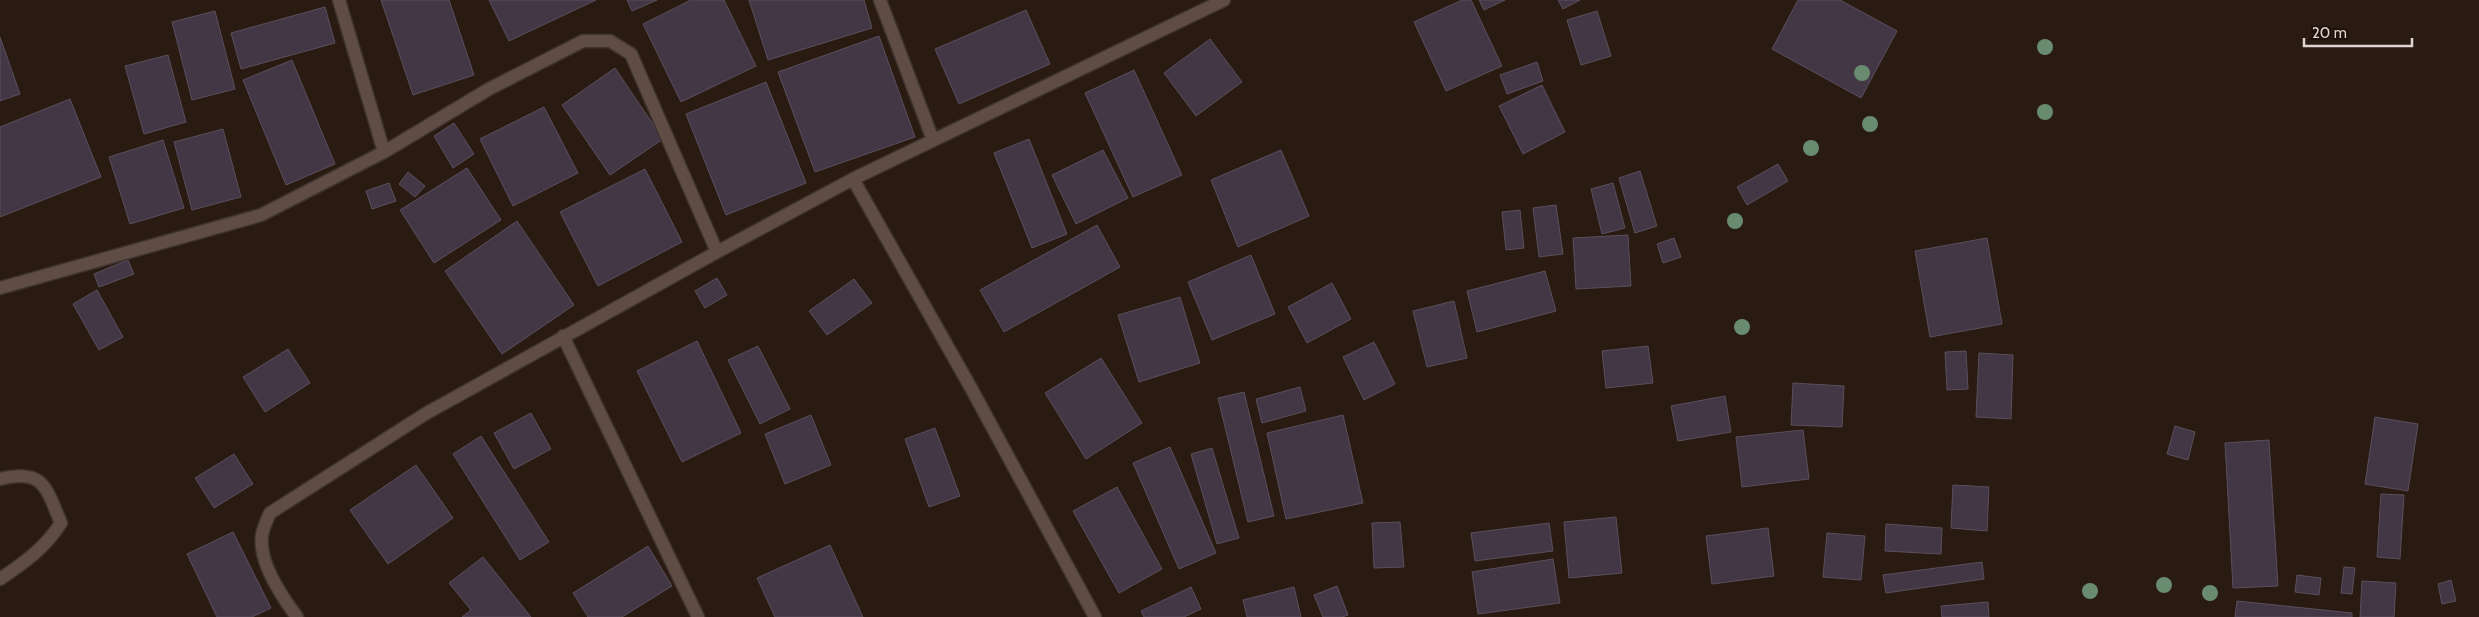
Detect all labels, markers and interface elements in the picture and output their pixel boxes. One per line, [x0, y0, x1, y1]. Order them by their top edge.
scale bar [2304, 15, 2412, 47]
text: 20 m [2312, 24, 2347, 42]

